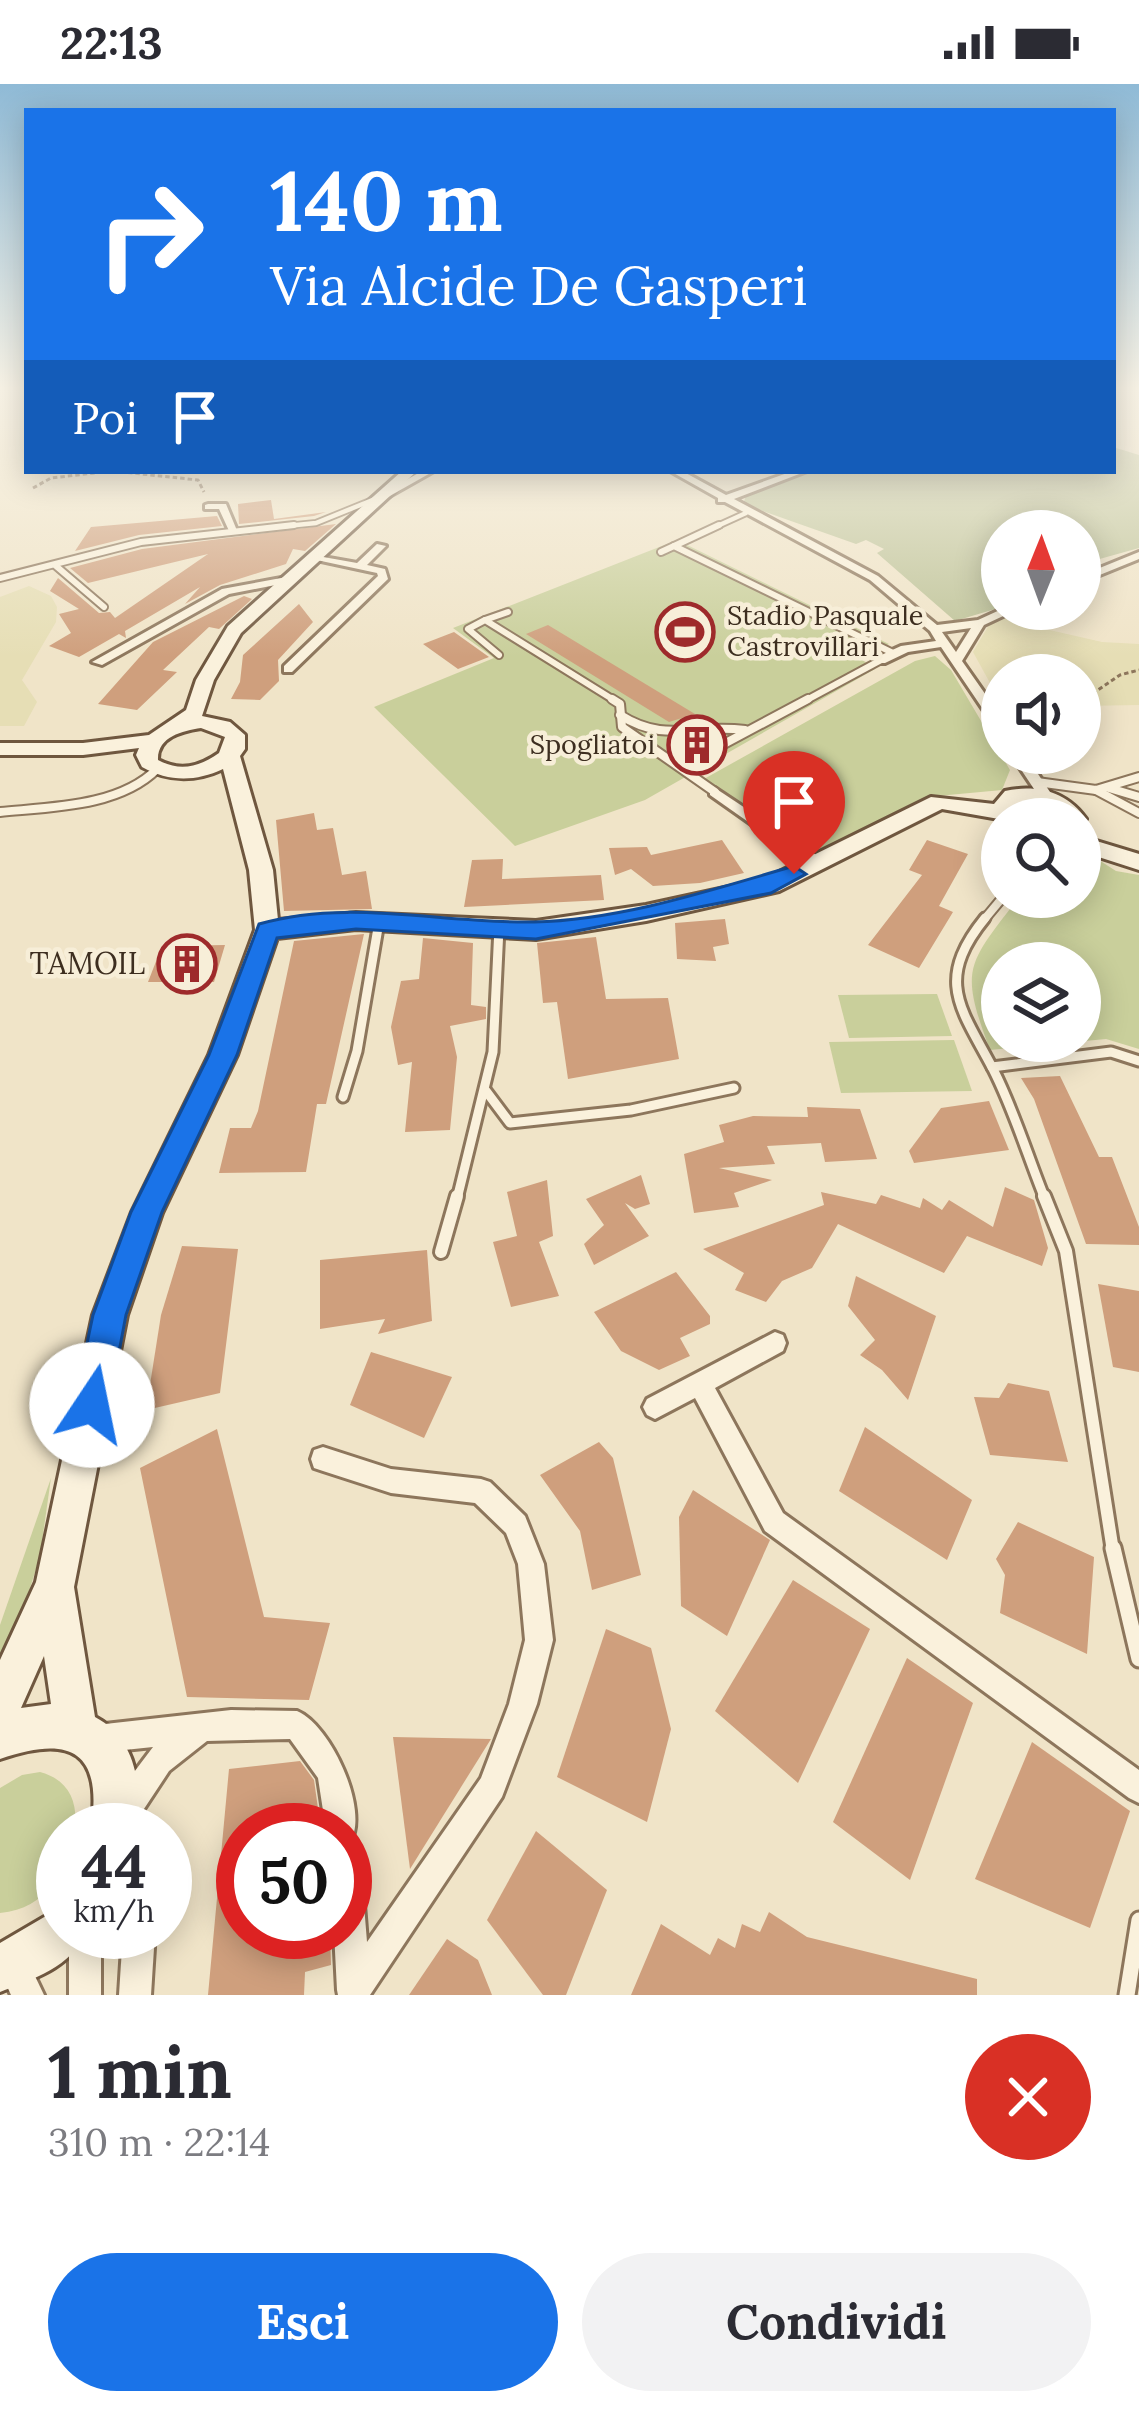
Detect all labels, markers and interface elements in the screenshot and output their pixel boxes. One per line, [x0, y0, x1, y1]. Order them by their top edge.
text: 22:13 [60, 14, 163, 71]
text: 140 m [270, 146, 503, 254]
icon: right [72, 156, 228, 312]
text: Via Alcide De Gasperi [270, 251, 808, 320]
icon: arrive [162, 384, 228, 450]
text: Poi [72, 389, 138, 446]
north arrow [981, 510, 1101, 630]
map controls [981, 510, 1101, 1062]
place label: Stadio Pasquale Castrovillari [727, 598, 923, 663]
sports icon: Stadio Pasquale Castrovillari [654, 601, 716, 663]
button: sound [981, 654, 1101, 774]
building icon: Spogliatoi [666, 714, 728, 776]
place label: Spogliatoi [530, 727, 655, 761]
pin [743, 751, 845, 874]
icon: arrive [761, 769, 827, 835]
button: search [981, 798, 1101, 918]
building icon: TAMOIL [156, 933, 218, 995]
button: layers [981, 942, 1101, 1062]
place label: TAMOIL [29, 944, 145, 982]
position arrow [29, 1342, 155, 1468]
speed limit sign: 50 [216, 1803, 372, 1959]
text: 44 [81, 1828, 147, 1904]
text: km/h [73, 1892, 155, 1930]
text: 1 min [48, 2026, 232, 2118]
button: close [965, 2034, 1091, 2160]
text: 310 m · 22:14 [48, 2117, 271, 2167]
button: Esci [48, 2253, 558, 2391]
button: Condividi [582, 2253, 1091, 2391]

